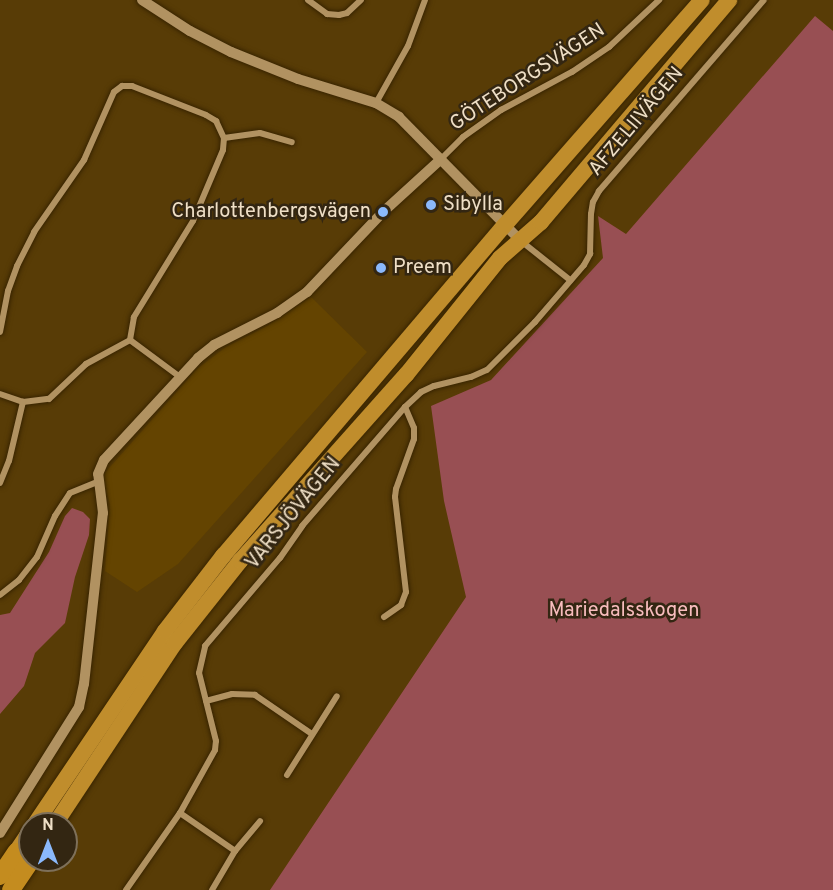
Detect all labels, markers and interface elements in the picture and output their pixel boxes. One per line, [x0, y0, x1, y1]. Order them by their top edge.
street label: GÖTEBORGSVÄGEN [446, 19, 610, 137]
street label: AFZELIIVÄGEN [584, 63, 690, 181]
place label: Sibylla [443, 193, 503, 217]
marker: Sibylla [424, 198, 438, 212]
place label: Charlottenbergsvägen [171, 200, 371, 224]
marker: Charlottenbergsvägen [376, 205, 390, 219]
place label: Preem [393, 256, 452, 280]
marker: Preem [374, 261, 388, 275]
street label: VARSJÖVÄGEN [241, 453, 347, 575]
park label: Mariedalsskogen [549, 599, 699, 623]
north arrow [18, 812, 78, 872]
text: N [42, 816, 54, 836]

